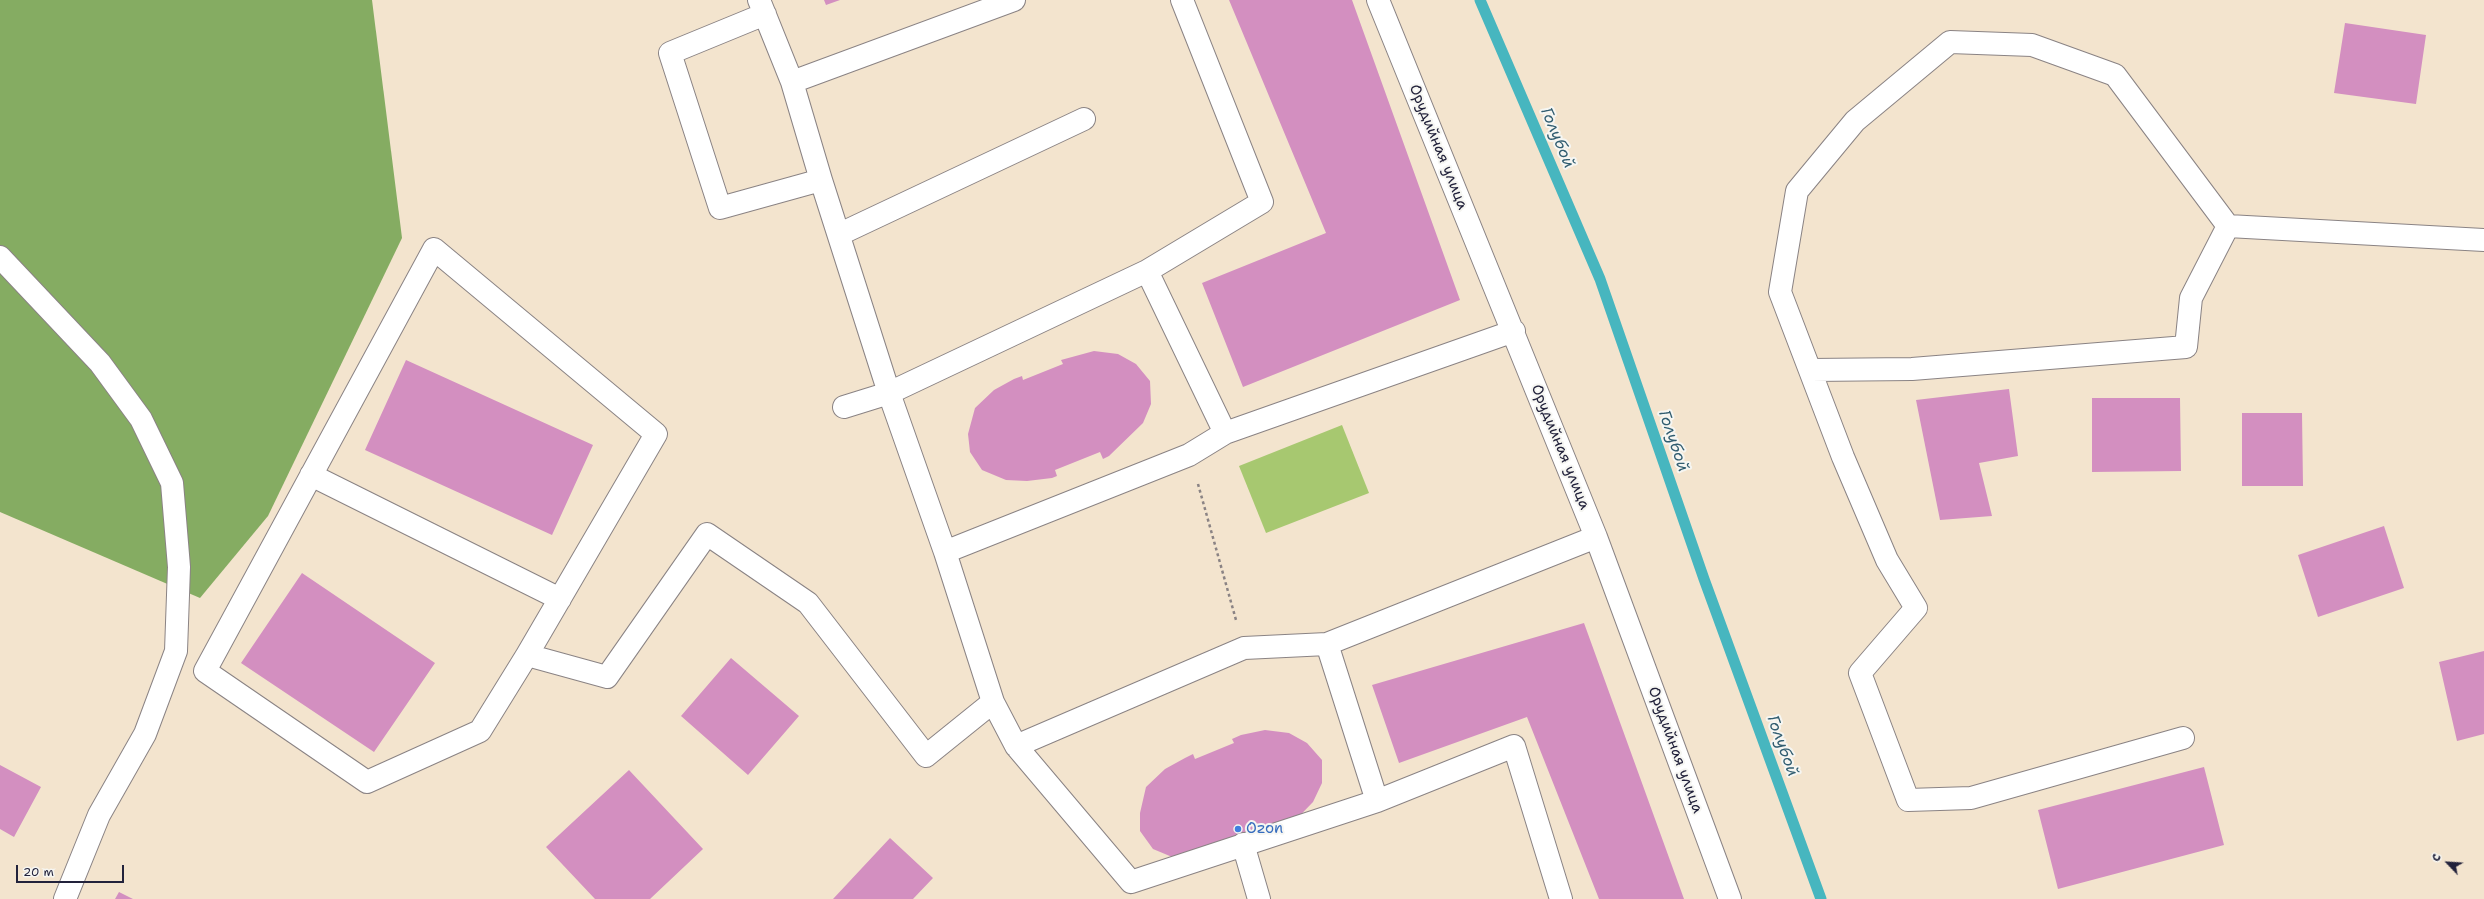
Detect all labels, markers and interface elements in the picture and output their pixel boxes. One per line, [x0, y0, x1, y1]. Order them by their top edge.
street label: Орудийная улица [1405, 82, 1471, 212]
water label: Голубой [1536, 105, 1578, 171]
street label: Орудийная улица [1527, 382, 1593, 512]
water label: Голубой [1654, 408, 1692, 474]
street label: Орудийная улица [1644, 684, 1706, 816]
water label: Голубой [1762, 713, 1802, 779]
place label: Ozon [1246, 820, 1283, 838]
marker: Ozon [1233, 824, 1243, 834]
north arrow [2428, 843, 2468, 883]
text: С [2428, 851, 2445, 864]
scale bar [18, 857, 126, 883]
text: 20 m [23, 864, 54, 880]

